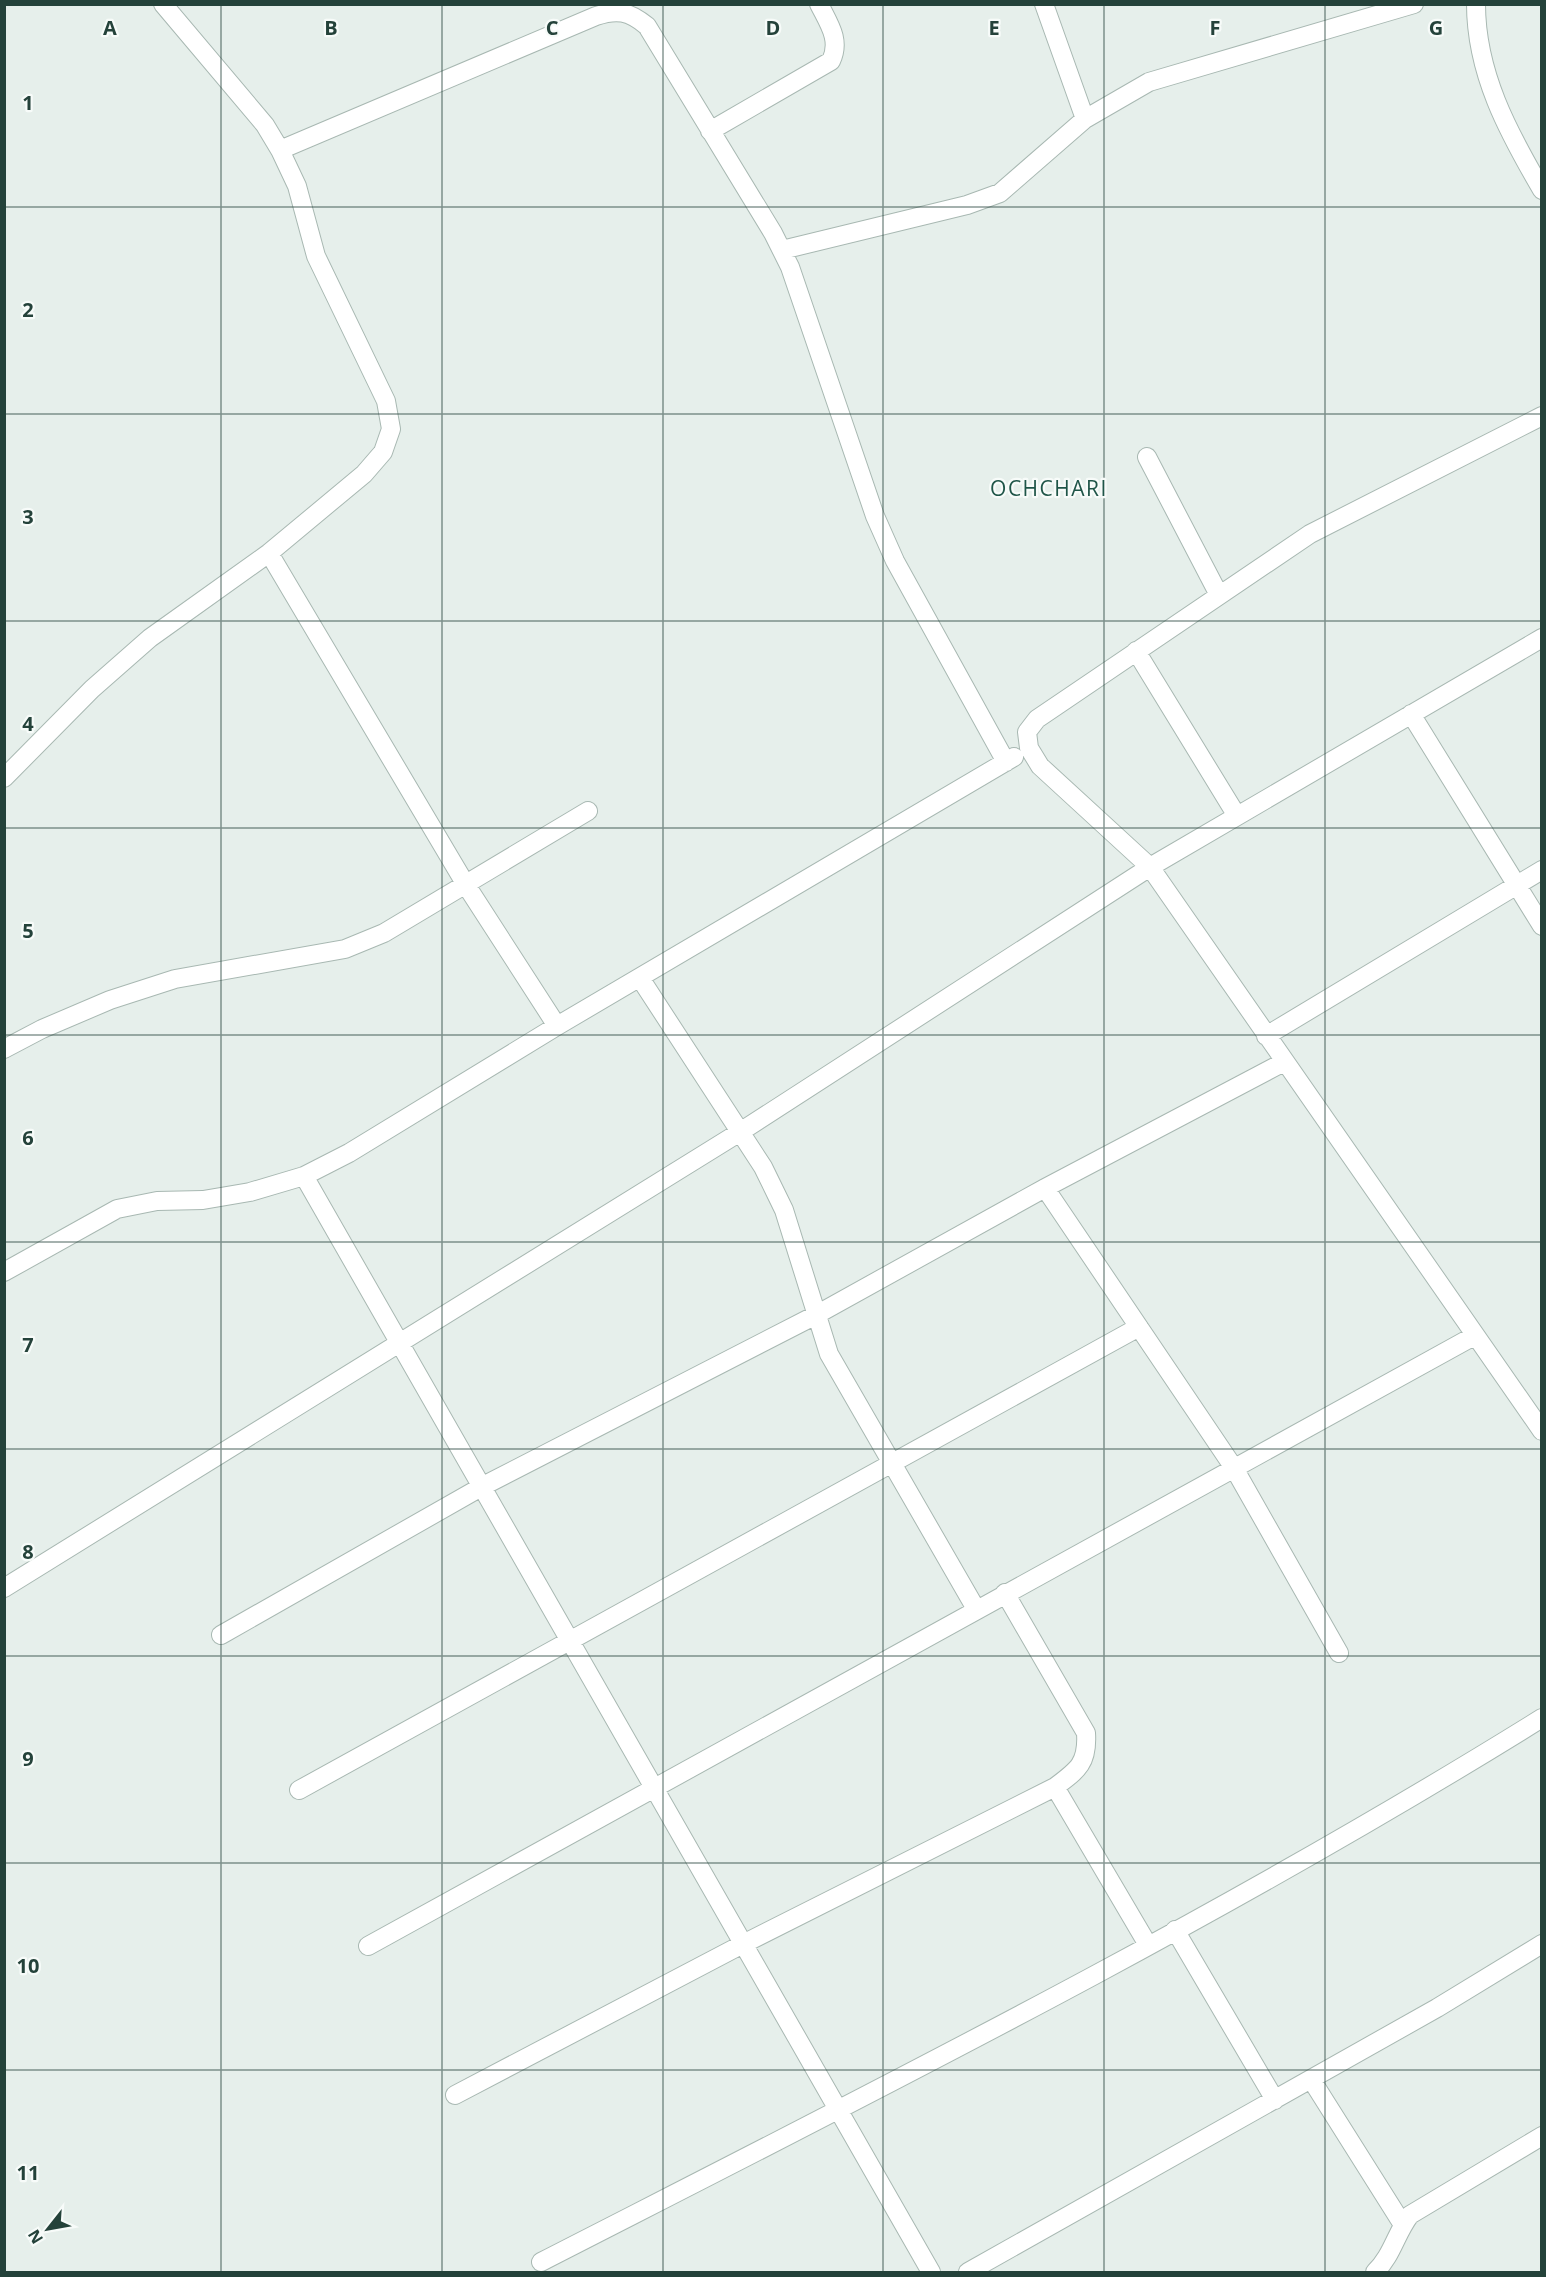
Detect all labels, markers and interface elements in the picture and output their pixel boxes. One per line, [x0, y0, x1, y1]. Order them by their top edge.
text: A [103, 14, 117, 41]
text: B [324, 14, 338, 41]
text: C [546, 14, 559, 41]
text: D [766, 14, 780, 41]
text: E [988, 14, 1000, 41]
text: F [1210, 14, 1220, 41]
text: G [1429, 14, 1443, 41]
text: 1 [22, 89, 34, 116]
text: 2 [22, 296, 34, 323]
district label: OCHCHARI [990, 474, 1108, 502]
text: 3 [22, 503, 34, 530]
text: 4 [22, 710, 34, 737]
text: 5 [22, 917, 34, 944]
text: 6 [22, 1124, 34, 1151]
text: 7 [22, 1331, 34, 1358]
text: 8 [22, 1538, 34, 1565]
text: 9 [22, 1745, 34, 1772]
text: 10 [17, 1952, 39, 1979]
text: 11 [17, 2159, 39, 2186]
north arrow [18, 2199, 78, 2259]
text: N [22, 2225, 48, 2248]

